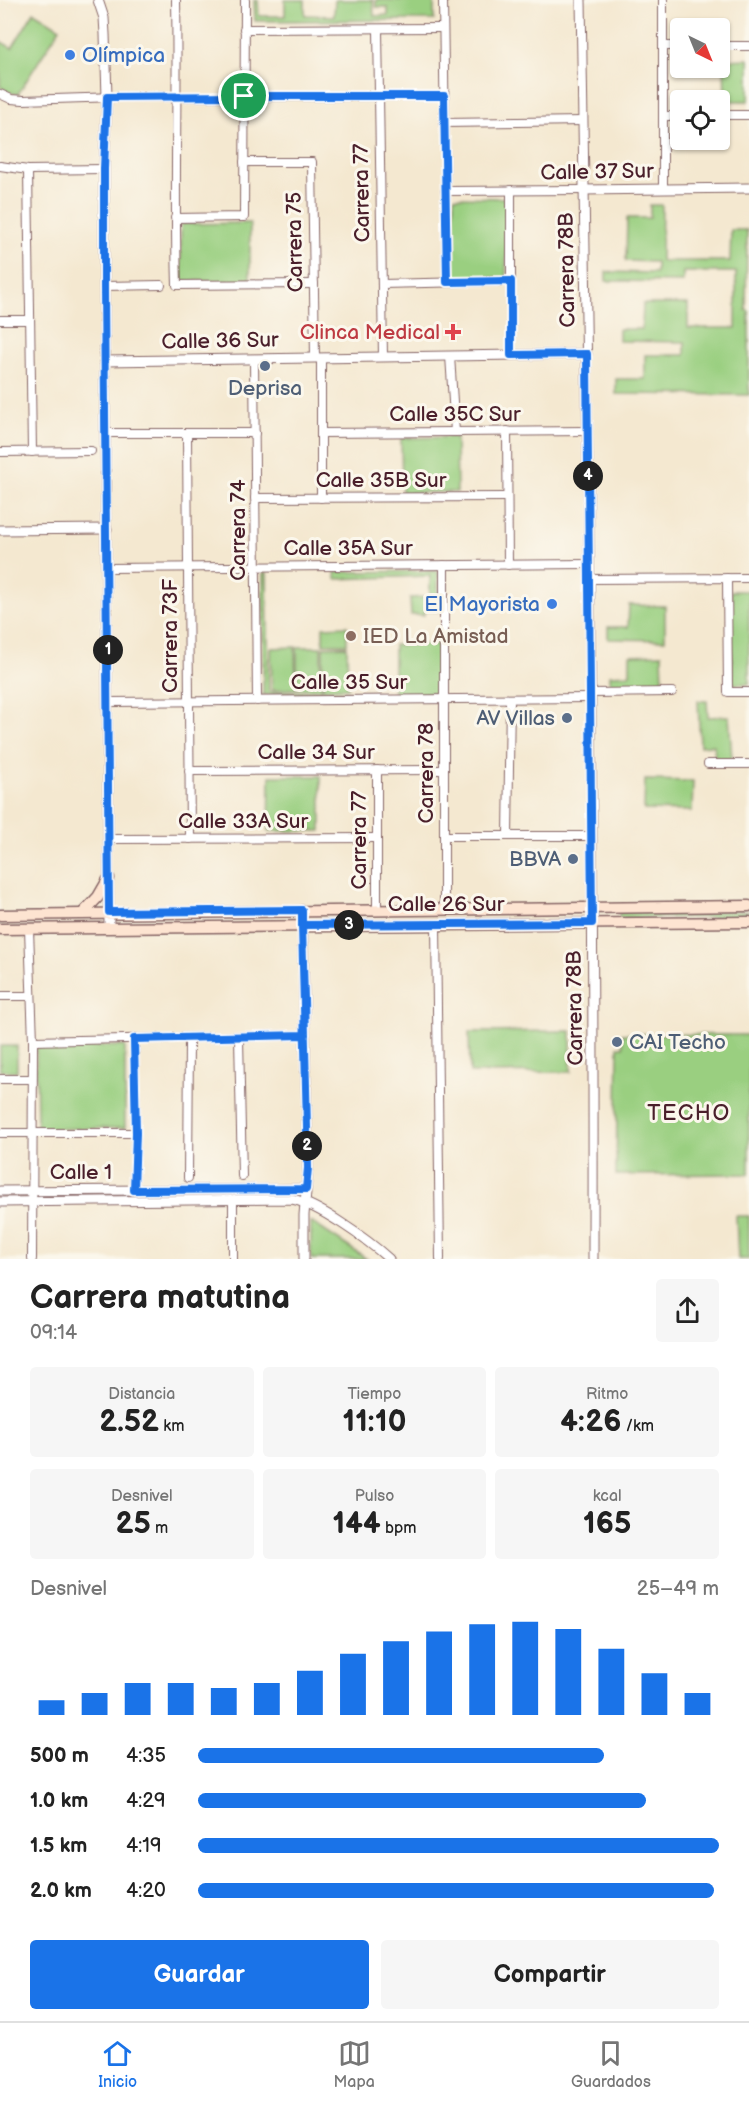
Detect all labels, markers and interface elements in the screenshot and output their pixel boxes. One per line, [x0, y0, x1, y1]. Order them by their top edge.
north arrow [670, 18, 730, 78]
map controls [670, 18, 730, 150]
place label: Olímpica [82, 43, 165, 68]
marker: Olímpica [63, 48, 77, 62]
pin [218, 70, 269, 121]
icon: arrive [227, 79, 260, 112]
button: locate [670, 90, 730, 150]
street label: Carrera 77 [349, 143, 375, 243]
street label: Calle 37 Sur [540, 159, 654, 185]
street label: Carrera 75 [282, 192, 308, 292]
street label: Carrera 78B [553, 212, 581, 328]
place label: Clinca Medical [300, 320, 440, 345]
marker: Clinca Medical [444, 323, 462, 341]
street label: Calle 36 Sur [161, 327, 279, 355]
marker: Deprisa [258, 359, 272, 373]
place label: Deprisa [228, 376, 302, 401]
street label: Calle 35C Sur [389, 402, 521, 427]
pin: 4 [573, 461, 603, 491]
text: 4 [583, 466, 593, 485]
street label: Calle 35B Sur [316, 468, 447, 493]
street label: Carrera 74 [226, 479, 251, 581]
street label: Calle 35A Sur [283, 536, 413, 561]
street label: Carrera 73F [158, 579, 183, 693]
place label: El Mayorista [424, 592, 540, 617]
marker: El Mayorista [545, 597, 559, 611]
place label: IED La Amistad [363, 624, 509, 649]
marker: IED La Amistad [344, 629, 358, 643]
pin: 1 [93, 635, 123, 665]
text: 1 [105, 640, 111, 659]
street label: Calle 35 Sur [291, 670, 408, 695]
place label: AV Villas [477, 706, 555, 731]
marker: AV Villas [560, 711, 574, 725]
street label: Carrera 78 [414, 723, 439, 823]
street label: Calle 34 Sur [257, 740, 375, 765]
street label: Carrera 77 [347, 790, 372, 889]
street label: Calle 33A Sur [178, 809, 308, 834]
place label: BBVA [509, 847, 561, 872]
marker: BBVA [566, 852, 580, 866]
street label: Calle 26 Sur [388, 892, 505, 917]
pin: 3 [334, 910, 364, 940]
text: 3 [344, 915, 354, 934]
street label: Carrera 78B [561, 950, 589, 1066]
place label: CAI Techo [629, 1030, 726, 1055]
marker: CAI Techo [610, 1035, 624, 1049]
district label: TECHO [647, 1100, 731, 1127]
pin: 2 [292, 1131, 322, 1161]
text: 2 [302, 1136, 312, 1155]
street label: Calle 1 [50, 1160, 112, 1185]
text: Carrera matutina [30, 1278, 290, 1318]
button: share [656, 1279, 719, 1342]
text: 09:14 [30, 1321, 77, 1345]
text: Distancia [108, 1385, 175, 1404]
text: Tiempo [348, 1385, 401, 1404]
text: Ritmo [586, 1385, 628, 1404]
text: 2.52 [99, 1404, 159, 1440]
text: 11:10 [343, 1404, 406, 1440]
text: 4:26 [560, 1404, 621, 1440]
text: km [159, 1417, 184, 1436]
text: /km [621, 1417, 654, 1436]
text: Desnivel [111, 1487, 173, 1506]
text: Pulso [355, 1487, 394, 1506]
text: kcal [593, 1487, 622, 1506]
text: 25 [115, 1506, 151, 1542]
text: 144 [333, 1506, 381, 1542]
text: 165 [583, 1506, 631, 1542]
text: m [151, 1519, 168, 1538]
text: bpm [381, 1519, 416, 1538]
text: Desnivel [30, 1577, 107, 1601]
text: 25–49 m [637, 1577, 719, 1601]
text: 500 m [30, 1744, 89, 1768]
text: 4:35 [126, 1744, 166, 1768]
text: 1.0 km [30, 1789, 88, 1813]
text: 4:29 [126, 1789, 166, 1813]
text: 1.5 km [30, 1834, 87, 1858]
text: 4:19 [126, 1834, 162, 1858]
text: 2.0 km [30, 1879, 92, 1903]
text: 4:20 [126, 1879, 166, 1903]
button: Guardar [30, 1940, 369, 2009]
button: Compartir [381, 1940, 719, 2009]
tab: Inicio [98, 2037, 137, 2092]
tab: Mapa [334, 2037, 375, 2092]
tab: Guardados [571, 2037, 651, 2092]

